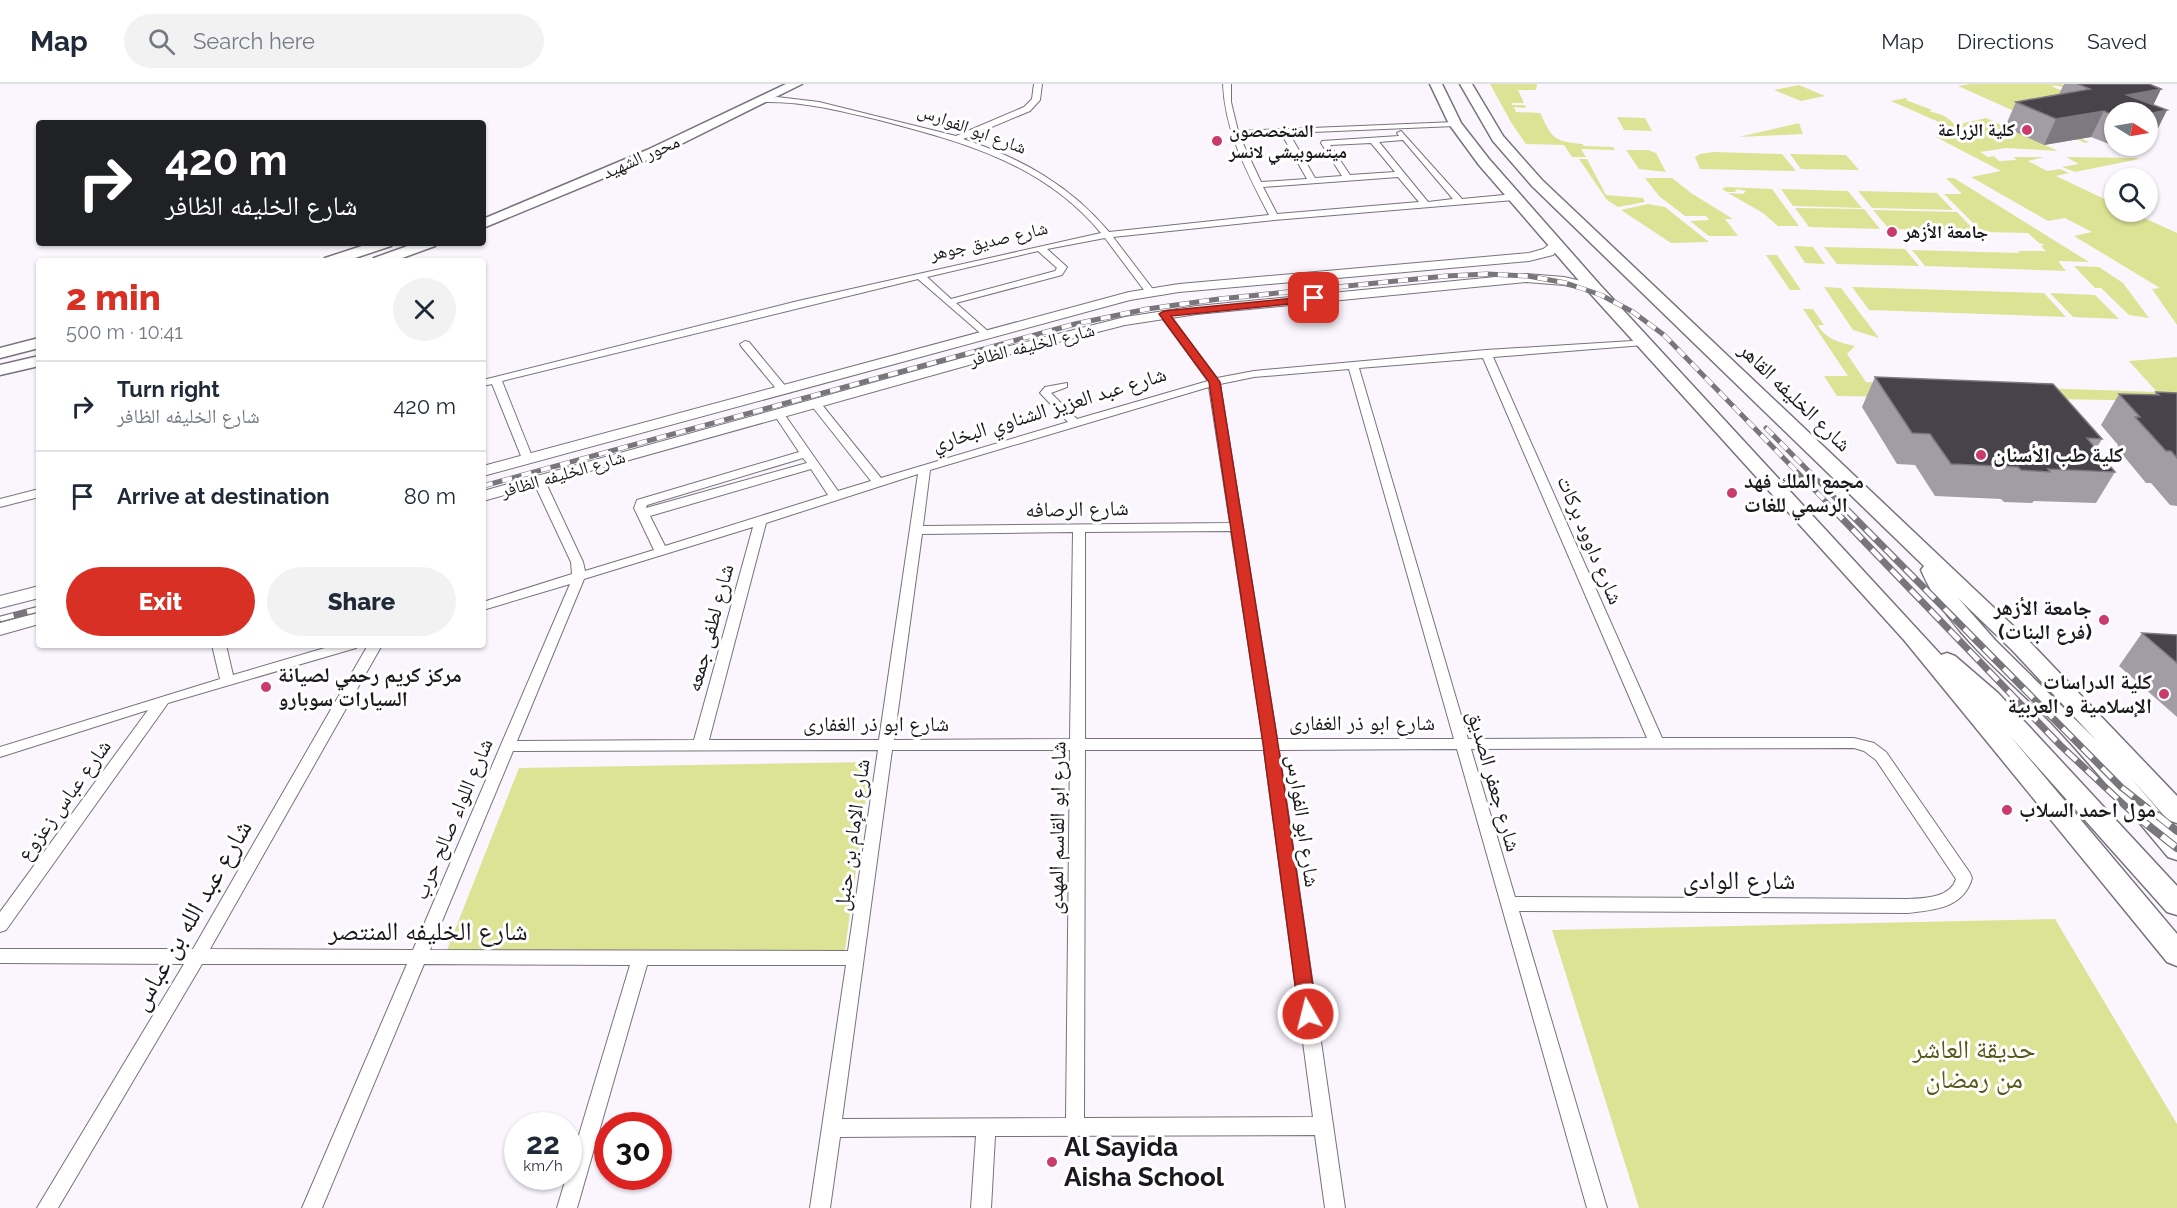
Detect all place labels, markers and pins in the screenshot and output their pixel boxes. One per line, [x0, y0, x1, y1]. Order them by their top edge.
place label: كلية الزراعة [1938, 119, 2015, 140]
place label: المتخصصون ميتسوبيشي لانسر [1228, 120, 1347, 166]
marker: كلية الزراعة [2020, 123, 2034, 137]
marker: المتخصصون ميتسوبيشي لانسر [1210, 134, 1224, 148]
place label: جامعة الأزهر [1903, 221, 1989, 242]
marker: جامعة الأزهر [1885, 225, 1899, 239]
pin [1288, 272, 1339, 323]
place label: كلية طب الأسنان [1993, 442, 2124, 467]
marker: كلية طب الأسنان [1974, 448, 1988, 462]
place label: مجمع الملك فهد الرسمي للغات [1744, 468, 1864, 521]
marker: مجمع الملك فهد الرسمي للغات [1725, 486, 1739, 500]
place label: جامعة الأزهر (فرع البنات) [1993, 595, 2092, 645]
marker: جامعة الأزهر (فرع البنات) [2097, 613, 2111, 627]
place label: مركز كريم رحمي لصيانة السيارات سوبارو [278, 662, 462, 711]
place label: كلية الدراسات الإسلامية و العربية [2007, 669, 2152, 718]
marker: مركز كريم رحمي لصيانة السيارات سوبارو [259, 680, 273, 694]
marker: كلية الدراسات الإسلامية و العربية [2157, 687, 2171, 701]
place label: مول احمد السلاب [2019, 797, 2156, 823]
marker: مول احمد السلاب [2000, 803, 2014, 817]
place label: Al Sayida Aisha School [1064, 1132, 1225, 1192]
marker: Al Sayida Aisha School [1045, 1155, 1059, 1169]

